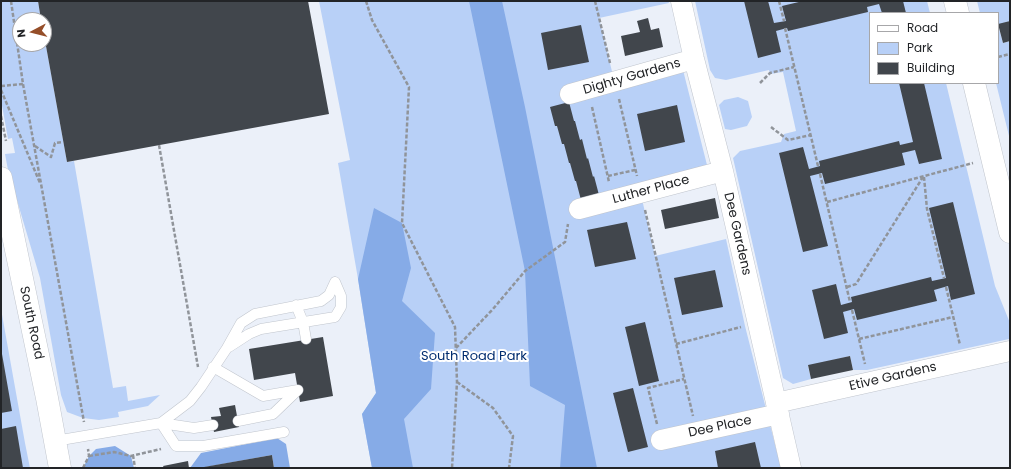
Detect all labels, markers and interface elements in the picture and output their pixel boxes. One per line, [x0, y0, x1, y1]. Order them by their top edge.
north arrow [12, 12, 52, 52]
legend [869, 12, 999, 84]
text: Road [907, 19, 938, 36]
text: N [13, 28, 30, 38]
text: Park [907, 39, 933, 56]
street label: Dighty Gardens [581, 56, 683, 98]
text: Building [907, 59, 955, 76]
street label: Luther Place [611, 172, 691, 208]
street label: Dee Gardens [720, 191, 754, 277]
street label: South Road [16, 285, 46, 361]
park label: South Road Park [421, 349, 527, 365]
street label: Etive Gardens [848, 359, 938, 395]
street label: Dee Place [687, 413, 753, 441]

